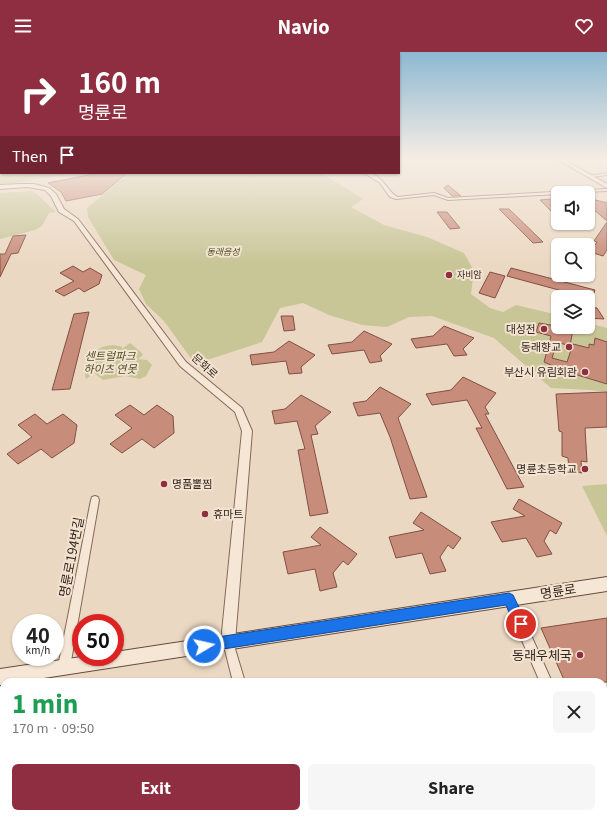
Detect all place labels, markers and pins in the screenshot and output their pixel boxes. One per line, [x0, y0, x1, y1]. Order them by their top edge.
place label: 자비암 [457, 268, 482, 281]
marker: 자비암 [444, 270, 454, 280]
place label: 대성전 [506, 320, 536, 336]
marker: 대성전 [539, 324, 549, 334]
place label: 동래향교 [521, 338, 561, 354]
marker: 동래향교 [564, 342, 574, 352]
place label: 부산시 유림회관 [504, 363, 577, 379]
marker: 부산시 유림회관 [580, 367, 590, 377]
place label: 명륜초등학교 [516, 460, 577, 476]
marker: 명륜초등학교 [580, 464, 590, 474]
place label: 명품뽈찜 [172, 475, 212, 491]
marker: 명품뽈찜 [159, 479, 169, 489]
place label: 휴마트 [213, 505, 243, 521]
marker: 휴마트 [200, 509, 210, 519]
pin [504, 607, 538, 641]
place label: 동래우체국 [512, 645, 572, 664]
marker: 동래우체국 [575, 650, 585, 660]

